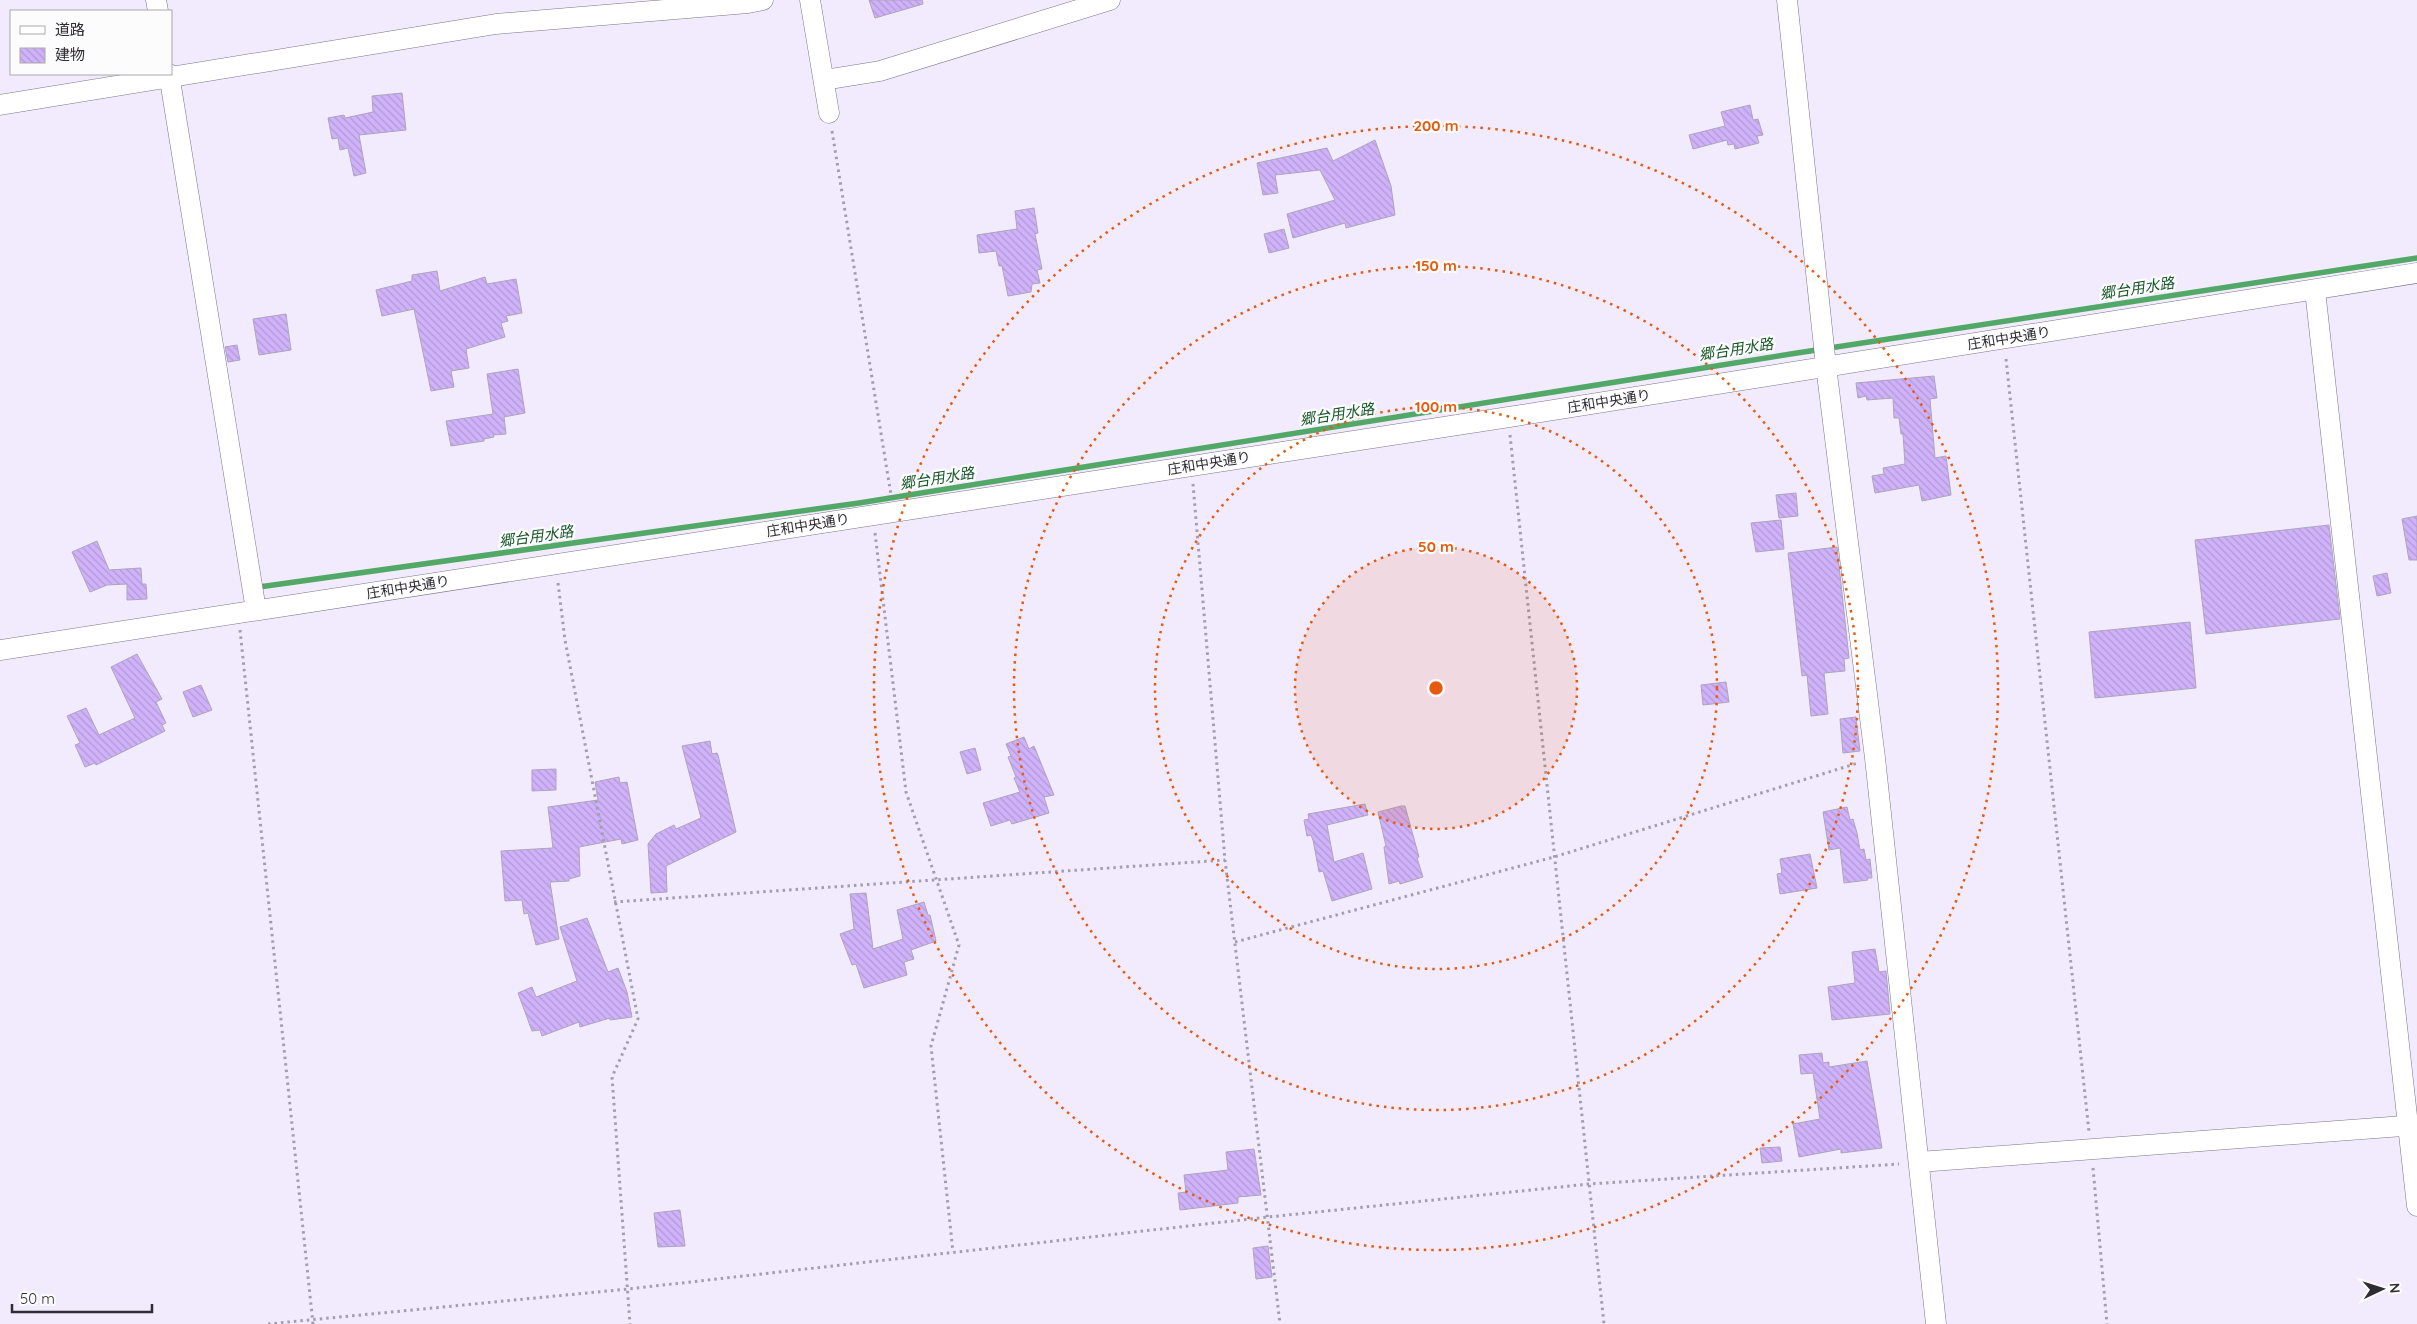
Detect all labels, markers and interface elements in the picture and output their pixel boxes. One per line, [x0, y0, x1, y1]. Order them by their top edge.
legend [10, 10, 172, 75]
text: 道路 [55, 20, 85, 39]
text: 建物 [55, 45, 85, 64]
text: 200 m [1414, 116, 1459, 135]
text: 150 m [1415, 256, 1457, 275]
water label: 郷台用水路 [2098, 272, 2177, 303]
street label: 庄和中央通り [1966, 323, 2052, 353]
water label: 郷台用水路 [1697, 333, 1776, 364]
street label: 庄和中央通り [1566, 386, 1652, 416]
text: 100 m [1415, 397, 1457, 416]
water label: 郷台用水路 [1298, 398, 1377, 429]
street label: 庄和中央通り [1166, 448, 1252, 478]
water label: 郷台用水路 [898, 462, 977, 493]
street label: 庄和中央通り [765, 510, 851, 540]
water label: 郷台用水路 [498, 521, 576, 551]
text: 50 m [1418, 537, 1454, 556]
street label: 庄和中央通り [365, 572, 451, 602]
centre of rings [1427, 679, 1445, 697]
north arrow [2357, 1264, 2407, 1314]
scale bar [12, 1282, 152, 1314]
text: N [2386, 1282, 2404, 1294]
text: 50 m [20, 1289, 55, 1308]

